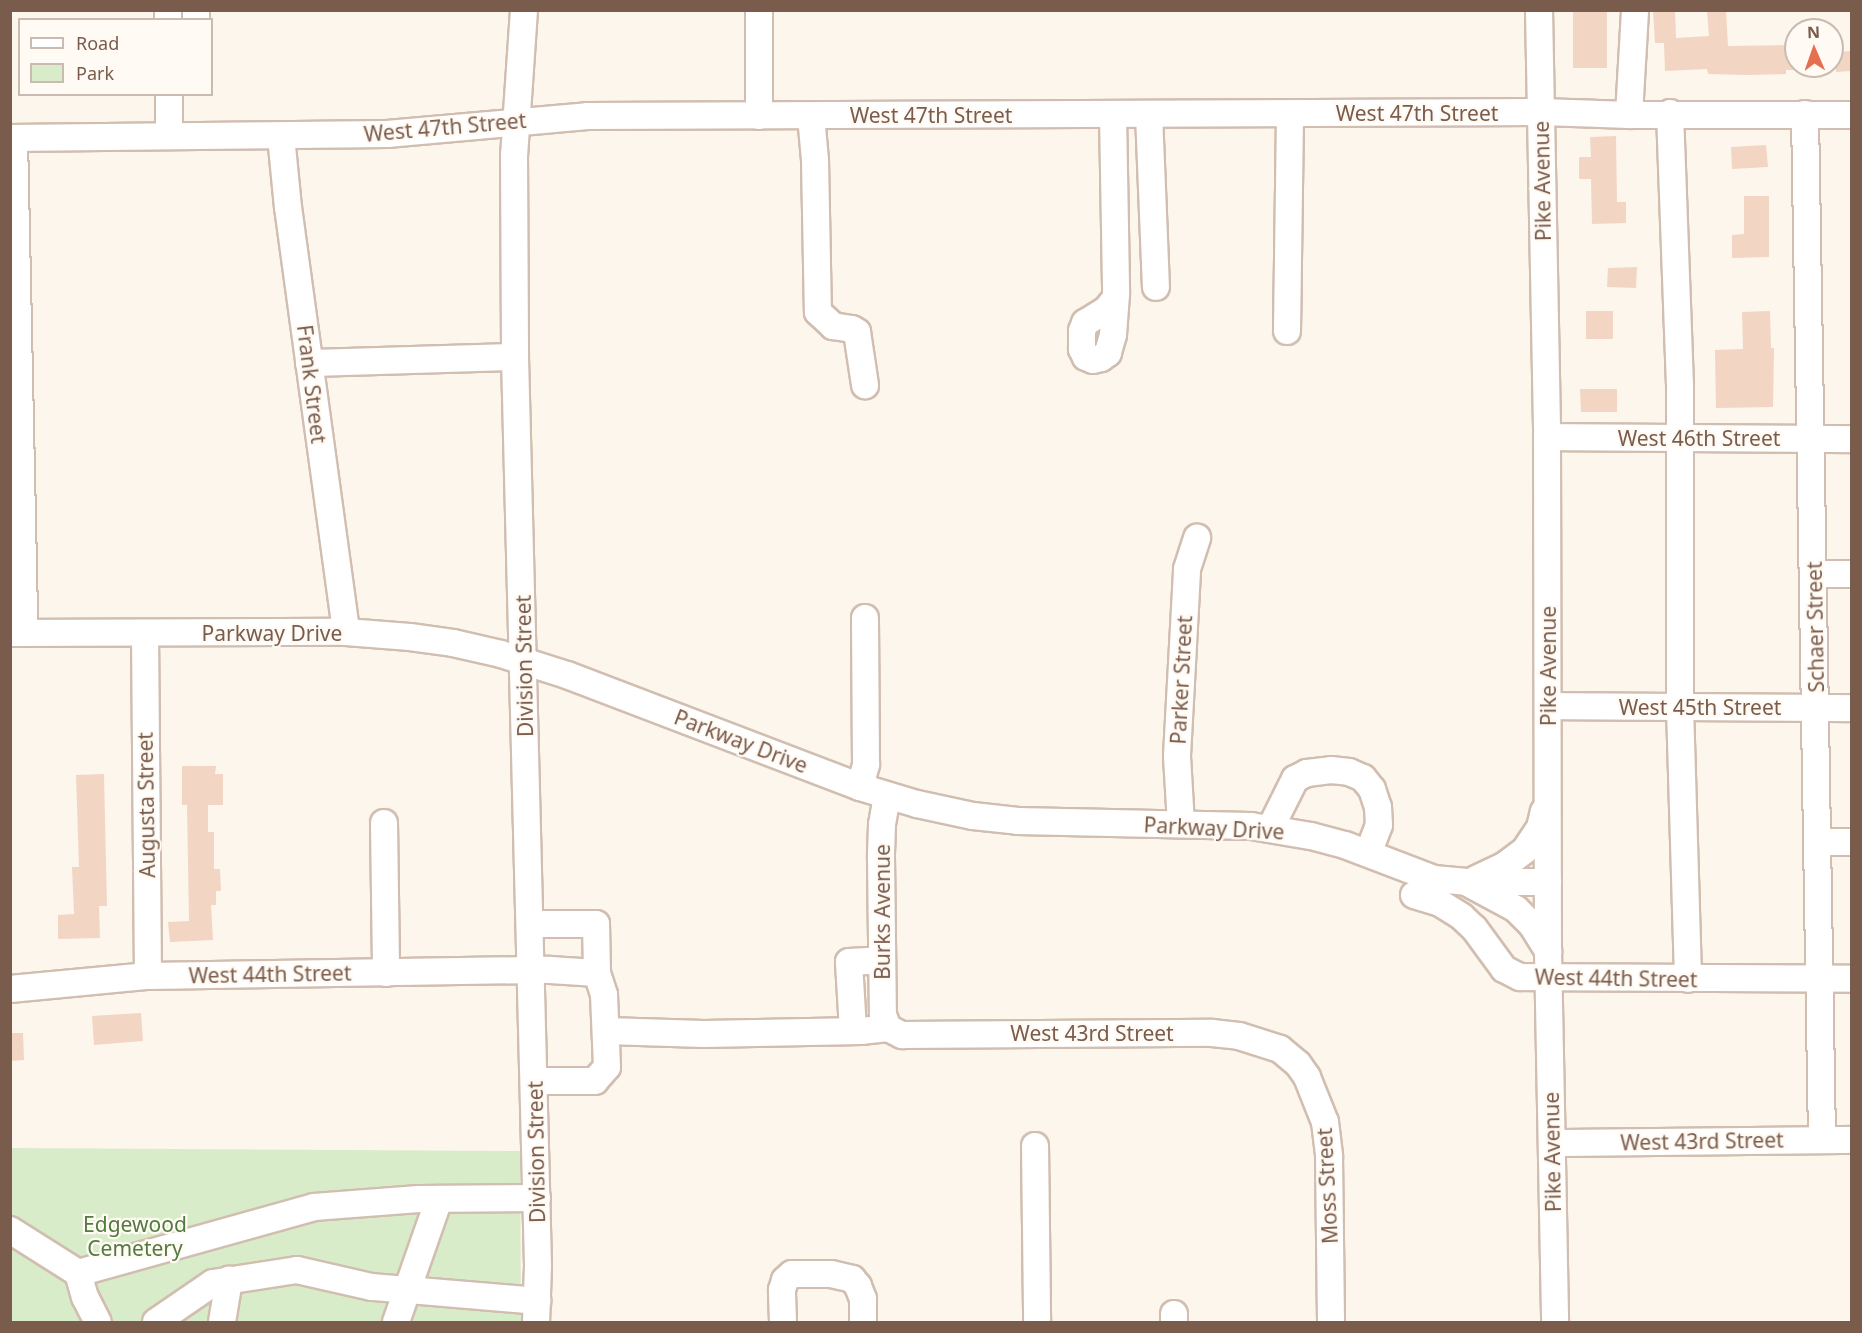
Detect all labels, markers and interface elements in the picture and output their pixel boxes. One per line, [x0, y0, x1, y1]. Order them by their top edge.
legend [18, 18, 213, 96]
north arrow [1784, 18, 1844, 78]
text: N [1807, 21, 1820, 43]
text: Road [76, 31, 119, 55]
text: Park [76, 61, 114, 85]
street label: West 47th Street [1336, 100, 1498, 126]
street label: West 47th Street [850, 102, 1012, 128]
street label: West 47th Street [363, 107, 527, 147]
street label: Pike Avenue [1528, 121, 1556, 241]
street label: Frank Street [292, 323, 332, 445]
street label: West 46th Street [1618, 425, 1780, 451]
street label: Schaer Street [1801, 561, 1829, 693]
street label: Division Street [510, 595, 538, 737]
street label: Pike Avenue [1535, 606, 1561, 726]
street label: Parker Street [1165, 615, 1197, 745]
street label: Parkway Drive [202, 620, 342, 646]
street label: West 45th Street [1619, 694, 1781, 720]
street label: Parkway Drive [671, 704, 811, 778]
street label: Augusta Street [132, 732, 160, 878]
street label: Parkway Drive [1143, 812, 1285, 844]
street label: Burks Avenue [869, 844, 895, 980]
street label: West 44th Street [188, 960, 352, 988]
street label: West 44th Street [1534, 964, 1698, 992]
street label: West 43rd Street [1010, 1020, 1174, 1046]
street label: Division Street [522, 1081, 550, 1223]
street label: Pike Avenue [1538, 1092, 1566, 1212]
street label: Moss Street [1311, 1127, 1343, 1245]
street label: West 43rd Street [1620, 1127, 1784, 1155]
park label: Edgewood Cemetery [83, 1211, 187, 1261]

